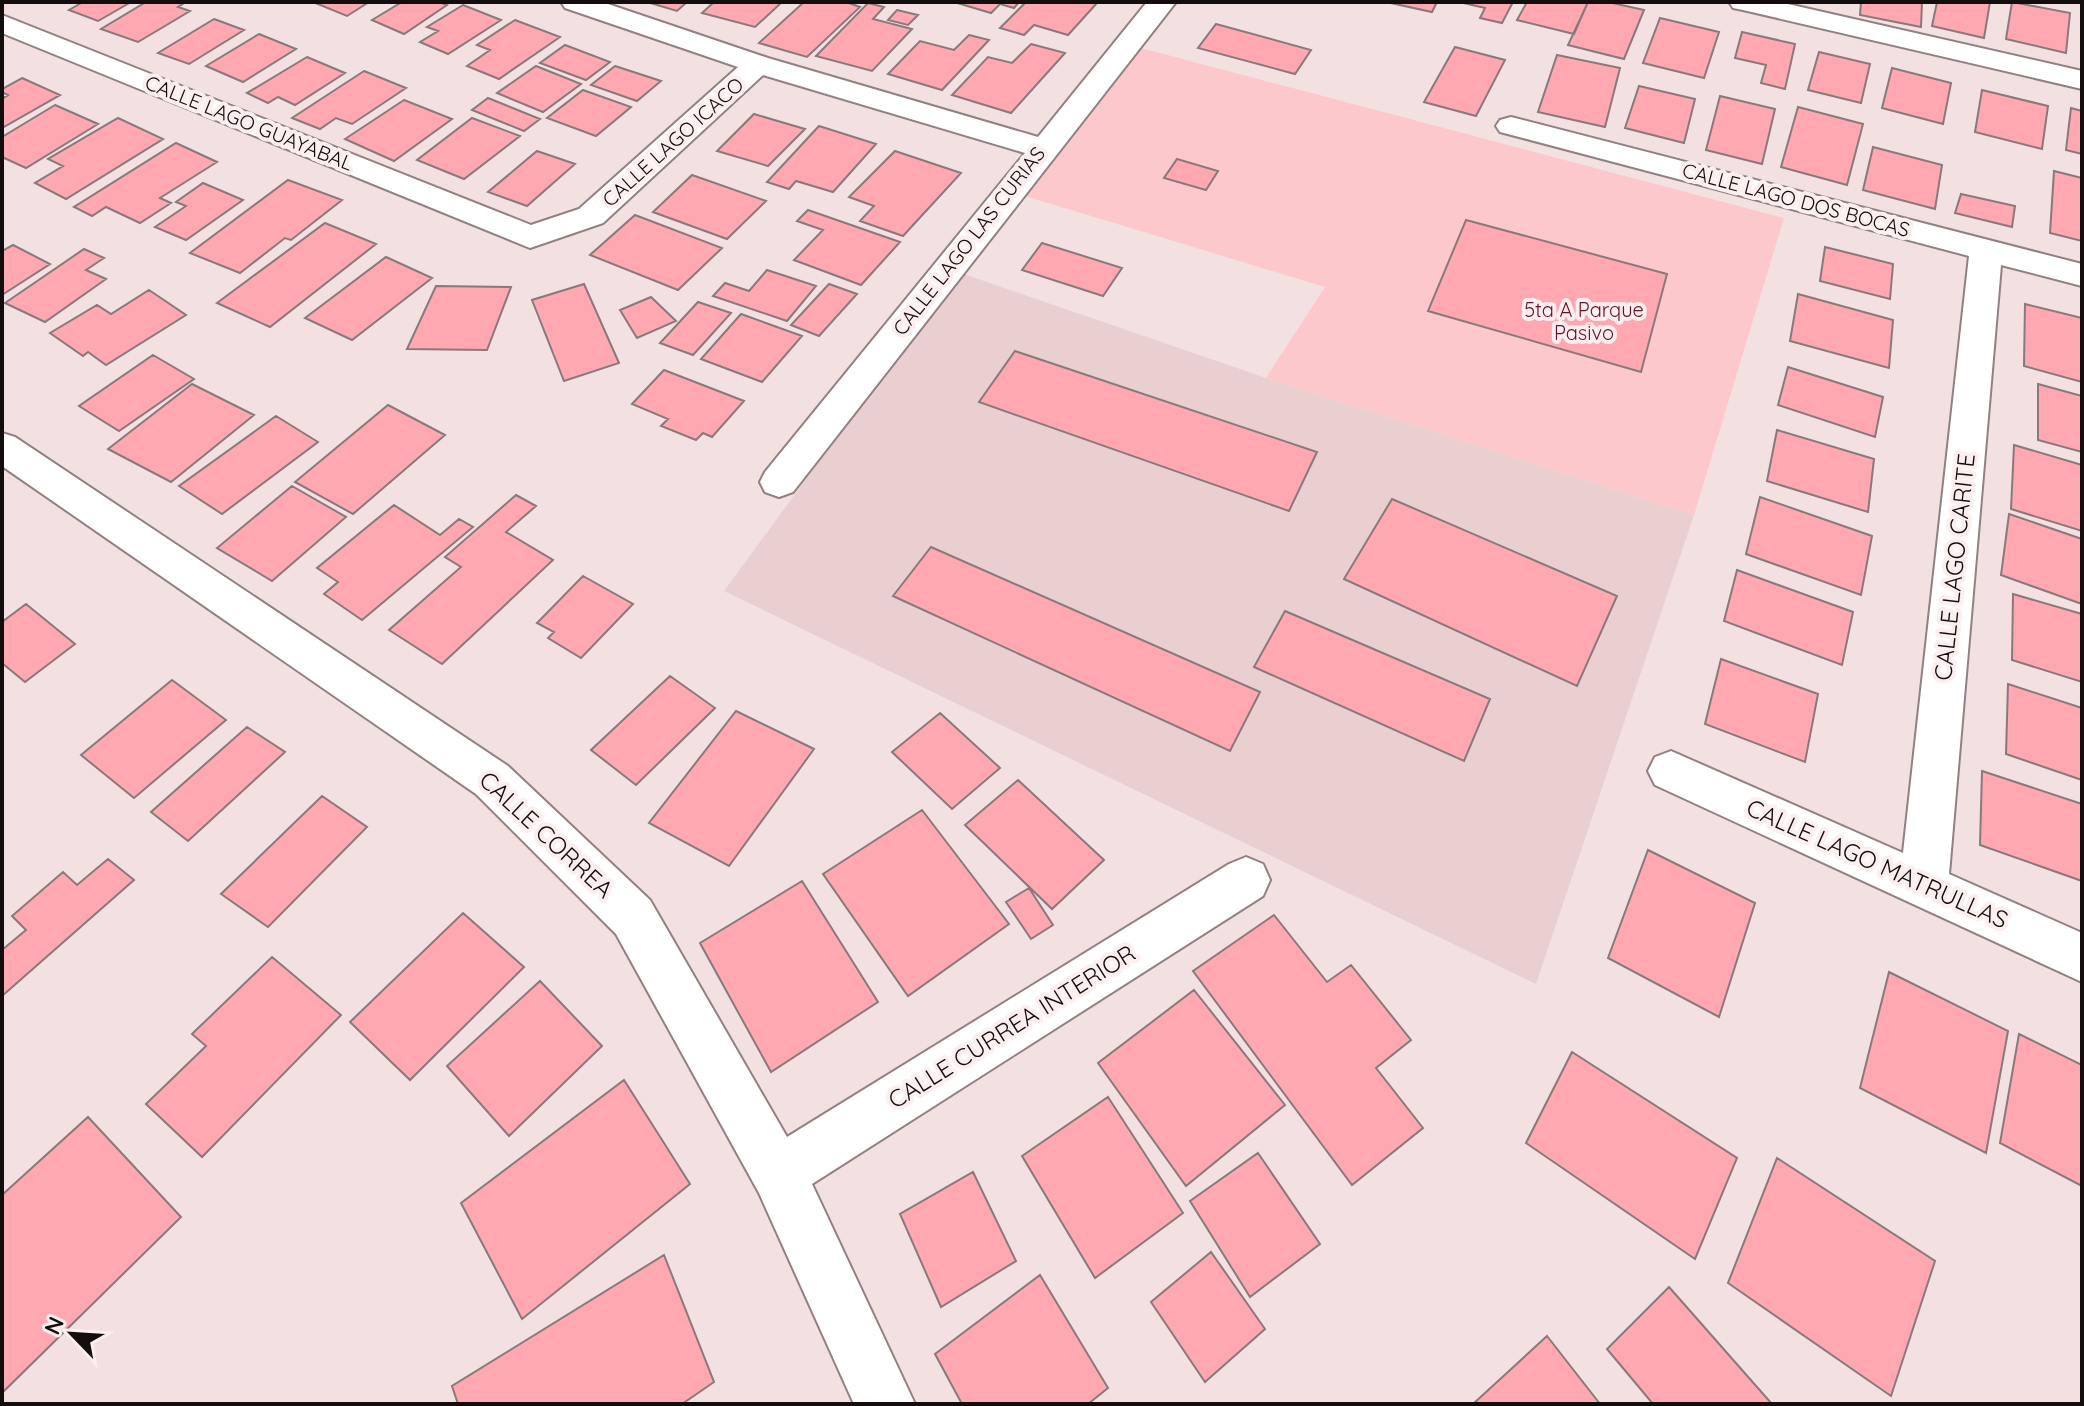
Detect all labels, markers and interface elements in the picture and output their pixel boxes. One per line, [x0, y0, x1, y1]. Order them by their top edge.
street label: CALLE LAGO GUAYABAL [142, 69, 357, 176]
street label: CALLE LAGO ICACO [597, 72, 748, 212]
street label: CALLE LAGO LAS CURIAS [887, 141, 1050, 340]
street label: CALLE LAGO DOS BOCAS [1680, 157, 1912, 242]
park label: 5ta A Parque Pasivo [1524, 297, 1644, 345]
street label: CALLE LAGO CARITE [1927, 452, 1981, 682]
street label: CALLE CORREA [473, 765, 620, 904]
street label: CALLE LAGO MATRULLAS [1742, 792, 2013, 934]
street label: CALLE CURREA INTERIOR [882, 938, 1141, 1115]
north arrow [32, 1294, 112, 1374]
text: N [38, 1312, 70, 1339]

